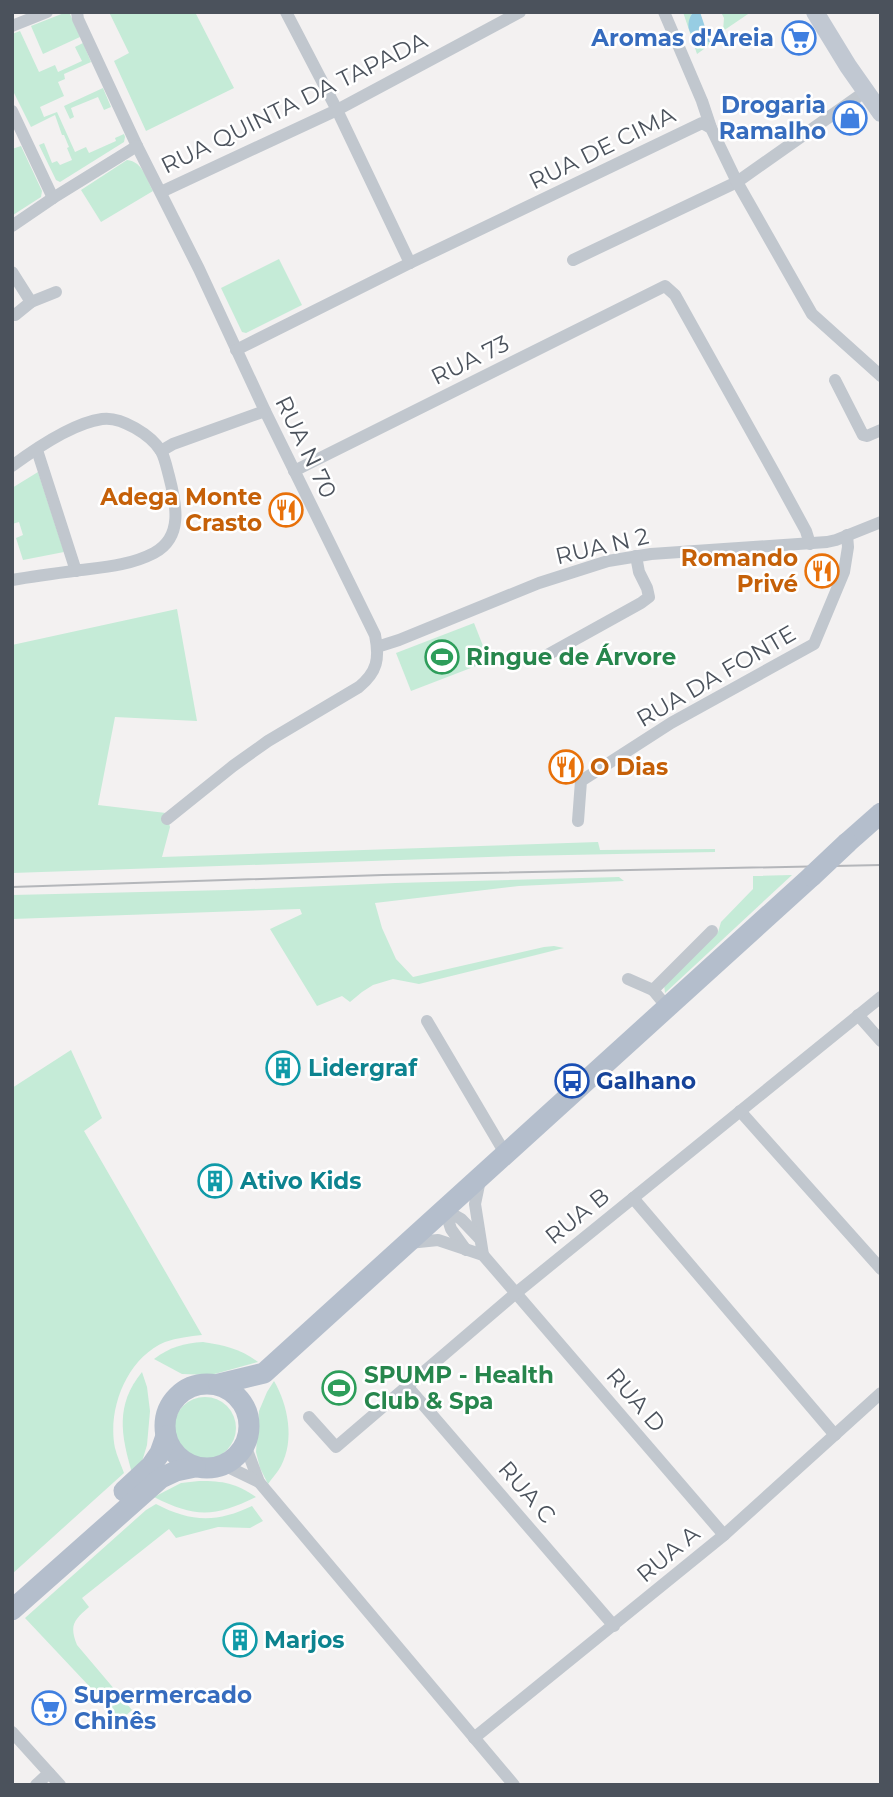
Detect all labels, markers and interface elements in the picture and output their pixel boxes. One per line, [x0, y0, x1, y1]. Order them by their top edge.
supermarket icon: Aromas d'Areia [780, 19, 818, 57]
place label: Aromas d'Areia [590, 24, 774, 52]
street label: RUA QUINTA DA TAPADA [156, 26, 432, 180]
place label: Drogaria Ramalho [719, 91, 826, 145]
shop icon: Drogaria Ramalho [831, 99, 869, 137]
street label: RUA DE CIMA [524, 100, 680, 195]
street label: RUA 73 [426, 329, 514, 391]
street label: RUA N 70 [269, 391, 343, 503]
place label: Adega Monte Crasto [99, 483, 262, 537]
restaurant icon: Adega Monte Crasto [267, 491, 305, 529]
street label: RUA N 2 [553, 522, 651, 570]
place label: Romando Privé [681, 544, 798, 598]
restaurant icon: Romando Privé [803, 552, 841, 590]
street label: RUA DA FONTE [631, 619, 801, 733]
sports icon: Ringue de Árvore [423, 638, 461, 676]
place label: Ringue de Árvore [466, 643, 676, 671]
restaurant icon: O Dias [547, 748, 585, 786]
place label: O Dias [590, 753, 668, 781]
building icon: Lidergraf [264, 1049, 302, 1087]
place label: Lidergraf [308, 1054, 418, 1082]
bus stop icon: Galhano [553, 1062, 591, 1100]
place label: Galhano [596, 1067, 696, 1095]
building icon: Ativo Kids [196, 1162, 234, 1200]
place label: Ativo Kids [239, 1167, 362, 1195]
street label: RUA B [539, 1182, 615, 1250]
place label: SPUMP - Health Club & Spa [364, 1361, 554, 1415]
street label: RUA D [600, 1362, 672, 1438]
sports icon: SPUMP - Health Club & Spa [320, 1369, 358, 1407]
street label: RUA C [492, 1455, 562, 1529]
street label: RUA A [631, 1519, 706, 1588]
building icon: Marjos [221, 1621, 259, 1659]
place label: Marjos [264, 1626, 344, 1654]
place label: Supermercado Chinês [74, 1681, 252, 1735]
supermarket icon: Supermercado Chinês [30, 1689, 68, 1727]

